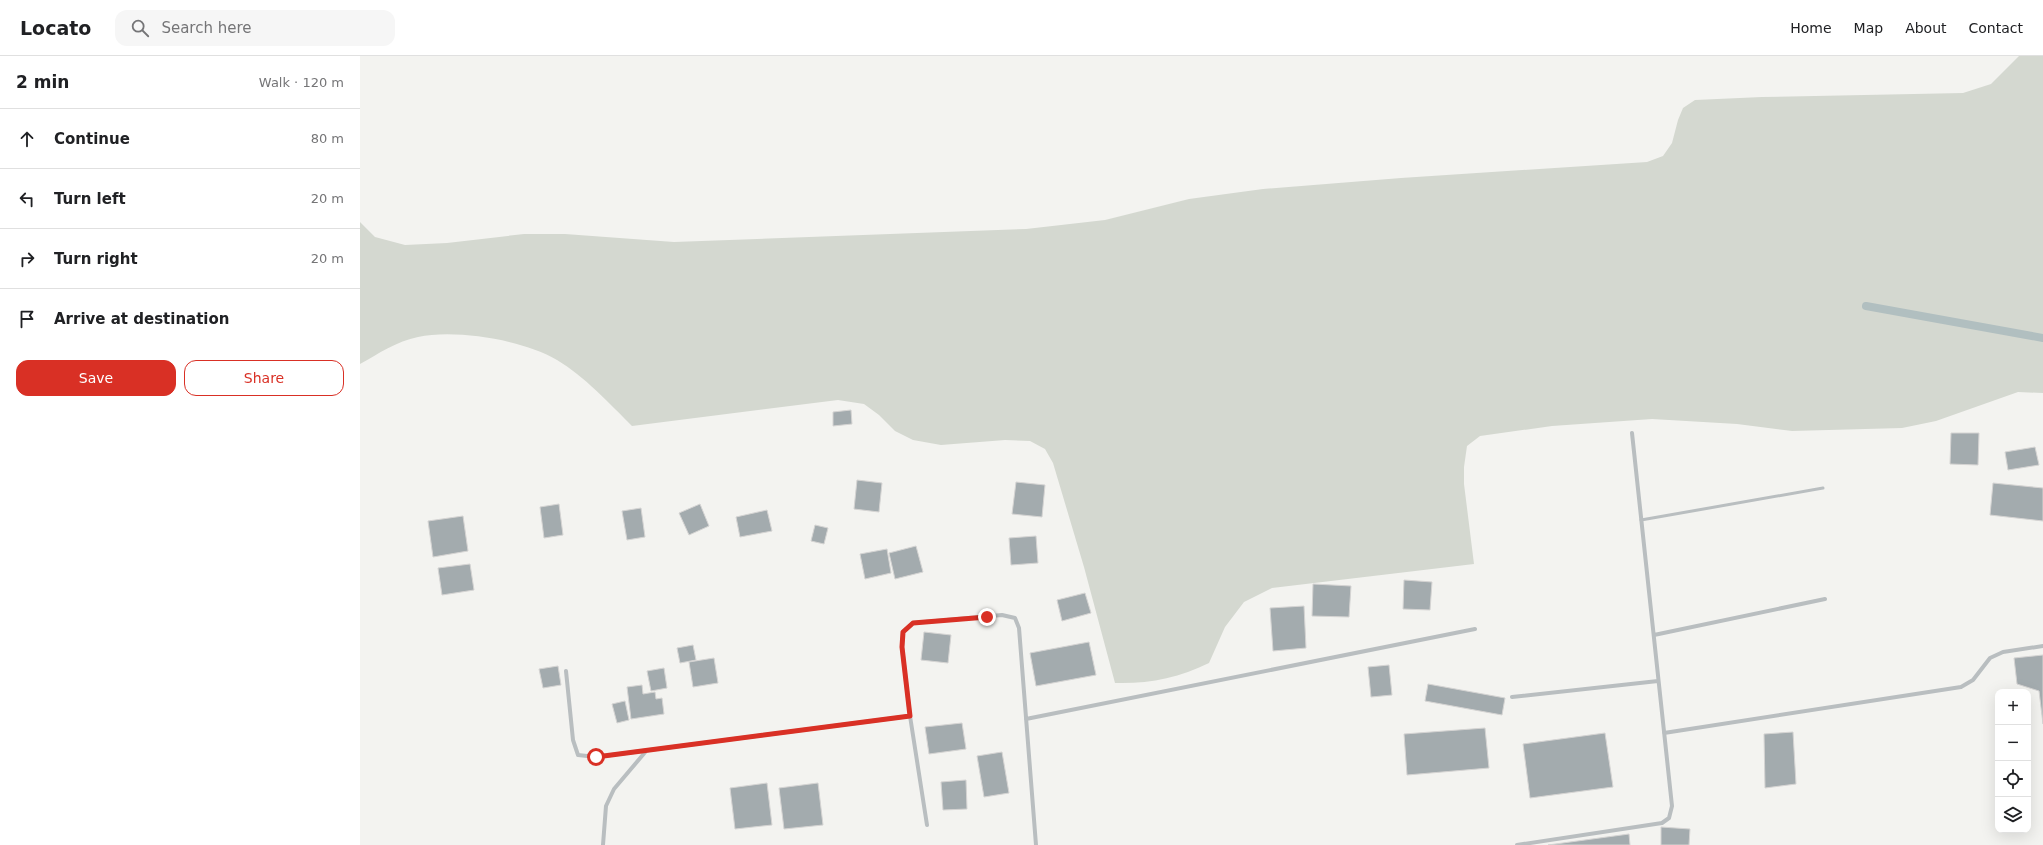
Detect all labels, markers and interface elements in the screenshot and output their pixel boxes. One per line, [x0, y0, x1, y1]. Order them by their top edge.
search box [115, 10, 395, 46]
text: Locato [20, 17, 91, 39]
icon: search [129, 17, 151, 39]
text: Search here [161, 19, 252, 37]
text: Home [1790, 20, 1832, 36]
text: Map [1854, 20, 1883, 36]
text: About [1905, 20, 1947, 36]
text: Contact [1969, 20, 2023, 36]
text: 2 min [16, 72, 69, 92]
text: Walk · 120 m [259, 75, 344, 90]
icon: ahead [16, 128, 38, 150]
text: Continue [54, 130, 130, 148]
text: 80 m [311, 131, 344, 146]
icon: left [16, 188, 38, 210]
text: Turn left [54, 190, 126, 208]
text: 20 m [311, 191, 344, 206]
icon: right [16, 248, 38, 270]
text: Turn right [54, 250, 138, 268]
text: 20 m [311, 251, 344, 266]
icon: arrive [16, 308, 38, 330]
text: Arrive at destination [54, 310, 229, 328]
button: Save [16, 360, 176, 396]
button: Share [184, 360, 344, 396]
route end [978, 608, 996, 626]
map controls [1995, 689, 2031, 833]
button: + [1995, 689, 2031, 725]
button: − [1995, 725, 2031, 761]
route start [587, 748, 605, 766]
button: locate [1995, 761, 2031, 797]
button: layers [1995, 797, 2031, 833]

